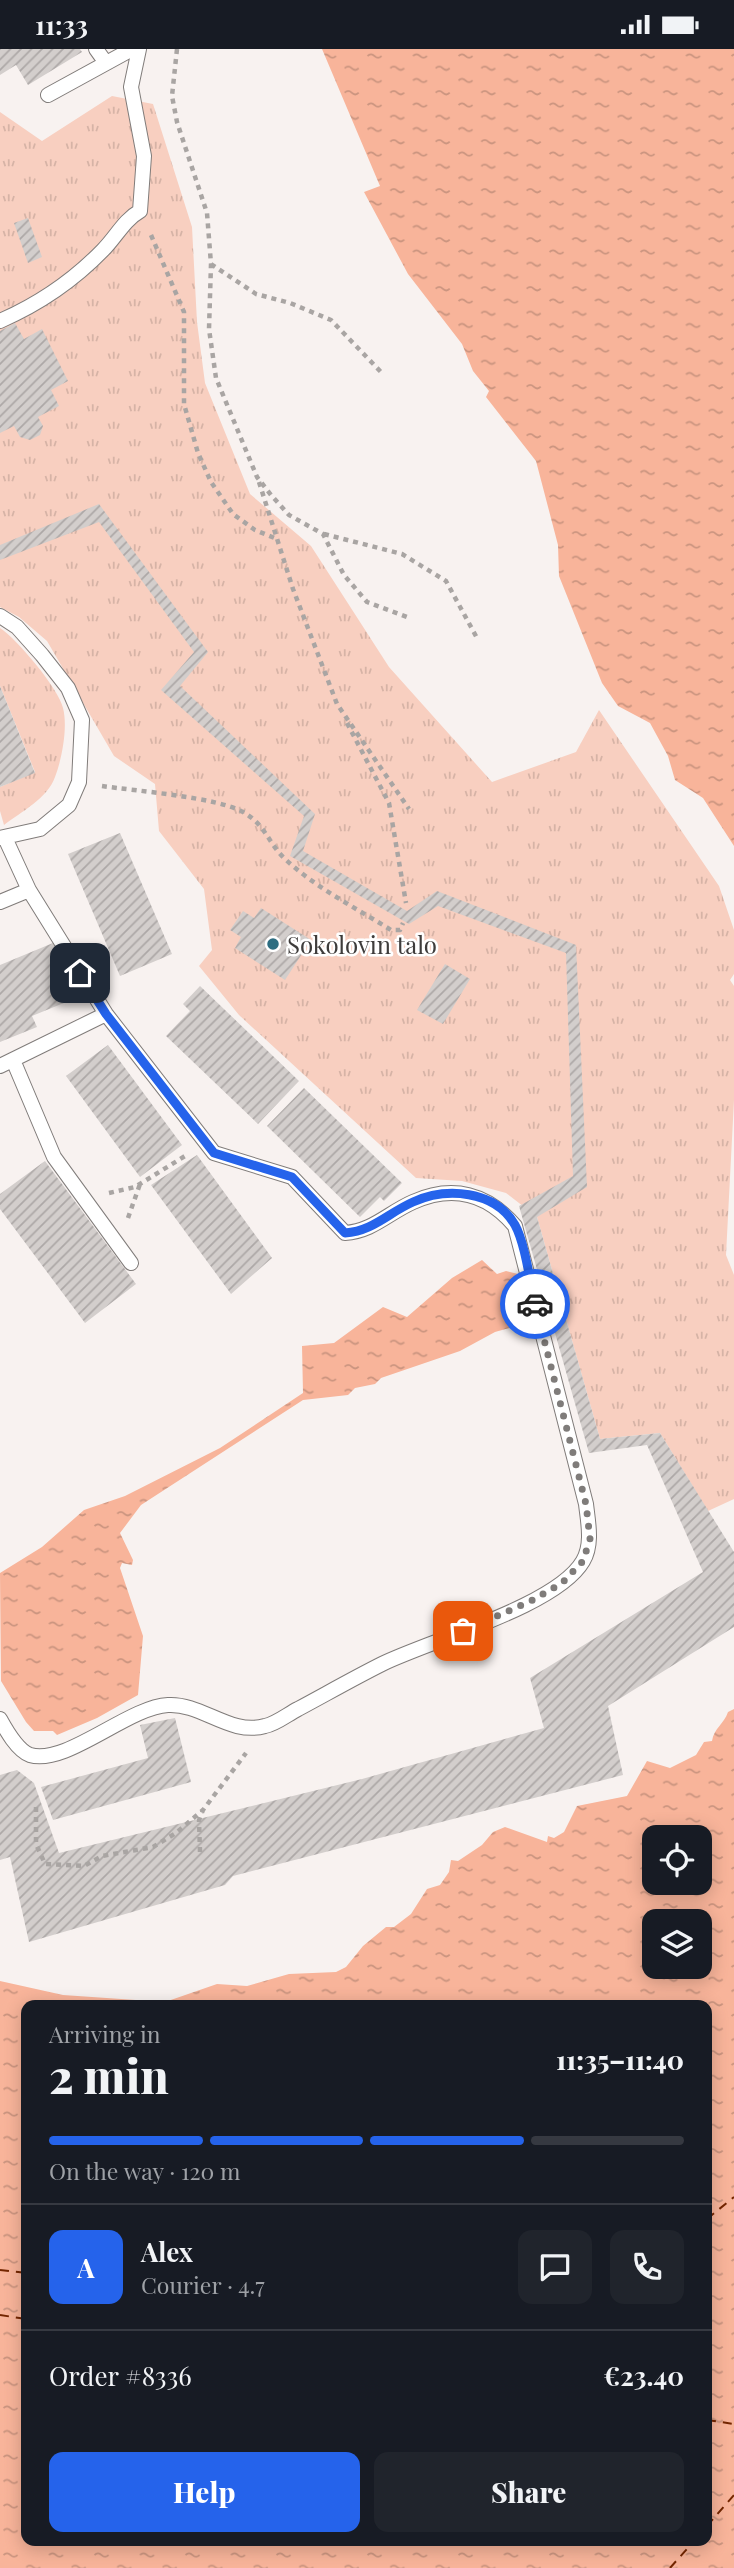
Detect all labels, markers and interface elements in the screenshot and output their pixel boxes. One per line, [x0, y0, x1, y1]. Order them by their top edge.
text: 11:33 [35, 7, 88, 42]
place label: Sokolovin talo [287, 928, 437, 960]
marker: Sokolovin talo [265, 936, 281, 952]
pin [50, 943, 110, 1003]
icon: home [61, 954, 99, 992]
courier [500, 1269, 570, 1339]
icon: car [516, 1285, 554, 1323]
pin [433, 1601, 493, 1661]
icon: bag [444, 1612, 482, 1650]
map controls [642, 1825, 712, 1979]
button: locate [642, 1825, 712, 1895]
button: layers [642, 1909, 712, 1979]
text: Arriving in [49, 2018, 161, 2049]
text: 11:35–11:40 [556, 2042, 684, 2077]
text: 2 min [49, 2044, 169, 2106]
text: On the way · 120 m [49, 2155, 241, 2186]
button: chat [518, 2230, 592, 2304]
button: phone [610, 2230, 684, 2304]
text: Alex [141, 2234, 193, 2269]
text: A [77, 2250, 95, 2285]
text: Courier · 4.7 [141, 2269, 265, 2300]
text: Order #8336 [49, 2358, 192, 2393]
text: €23.40 [604, 2358, 684, 2393]
button: Help [49, 2452, 360, 2532]
button: Share [374, 2452, 684, 2532]

